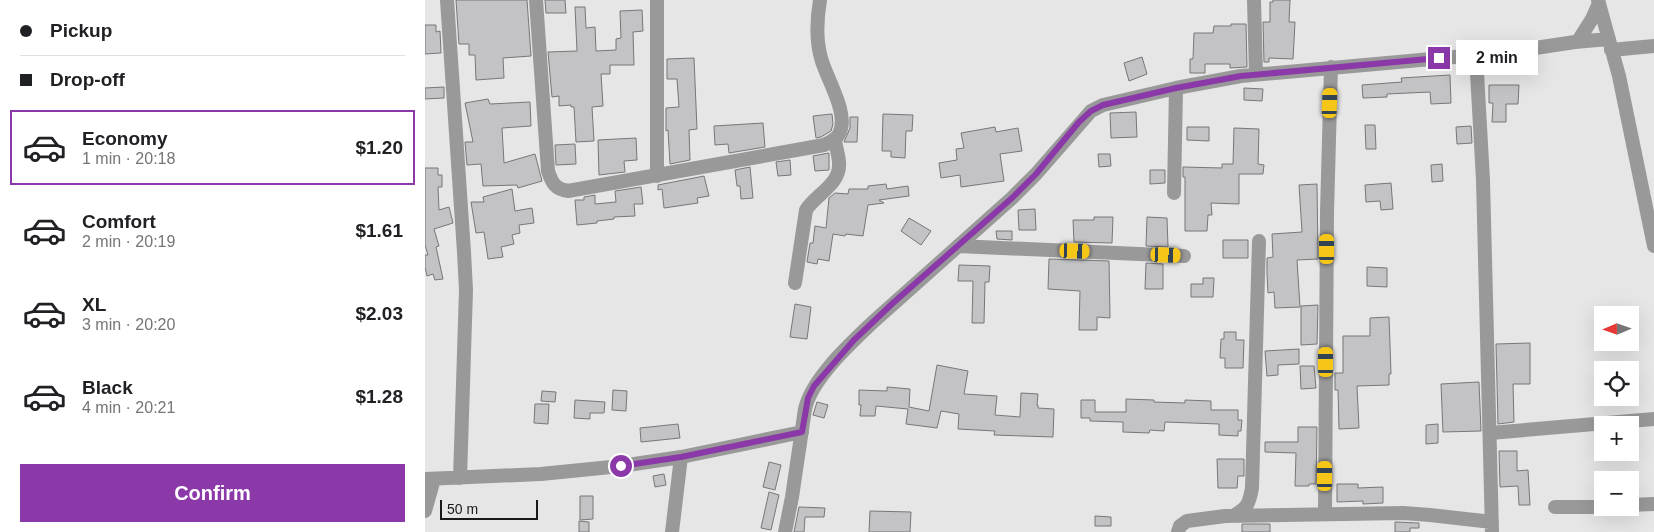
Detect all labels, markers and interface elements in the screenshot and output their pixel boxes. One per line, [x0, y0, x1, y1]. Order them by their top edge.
text: Pickup [50, 20, 112, 41]
callout: 2 min [1457, 40, 1539, 76]
route end [1428, 47, 1450, 69]
text: 2 min [1476, 49, 1518, 66]
text: Drop-off [50, 69, 125, 90]
car [1321, 88, 1338, 118]
icon: car [22, 125, 67, 170]
text: Economy [82, 128, 168, 149]
text: $1.20 [355, 137, 403, 158]
text: 1 min · 20:18 [82, 150, 175, 167]
icon: car [22, 208, 67, 253]
text: Comfort [82, 211, 156, 232]
text: $1.61 [355, 220, 403, 241]
text: 2 min · 20:19 [82, 233, 175, 250]
car [1319, 234, 1334, 264]
car [1059, 243, 1090, 259]
car [1150, 247, 1181, 263]
icon: car [22, 291, 67, 336]
text: XL [82, 294, 106, 315]
text: $2.03 [355, 303, 403, 324]
north arrow [1594, 306, 1639, 351]
map controls [1594, 306, 1639, 516]
text: 3 min · 20:20 [82, 316, 175, 333]
car [1318, 347, 1333, 377]
button: locate [1594, 361, 1639, 406]
icon: car [22, 374, 67, 419]
text: Black [82, 377, 133, 398]
text: $1.28 [355, 386, 403, 407]
text: 4 min · 20:21 [82, 399, 175, 416]
button: + [1594, 416, 1639, 461]
route start [610, 455, 632, 477]
car [1317, 461, 1332, 491]
button: Confirm [20, 464, 405, 522]
button: − [1594, 471, 1639, 516]
scale bar [440, 497, 537, 520]
text: 50 m [447, 501, 478, 517]

